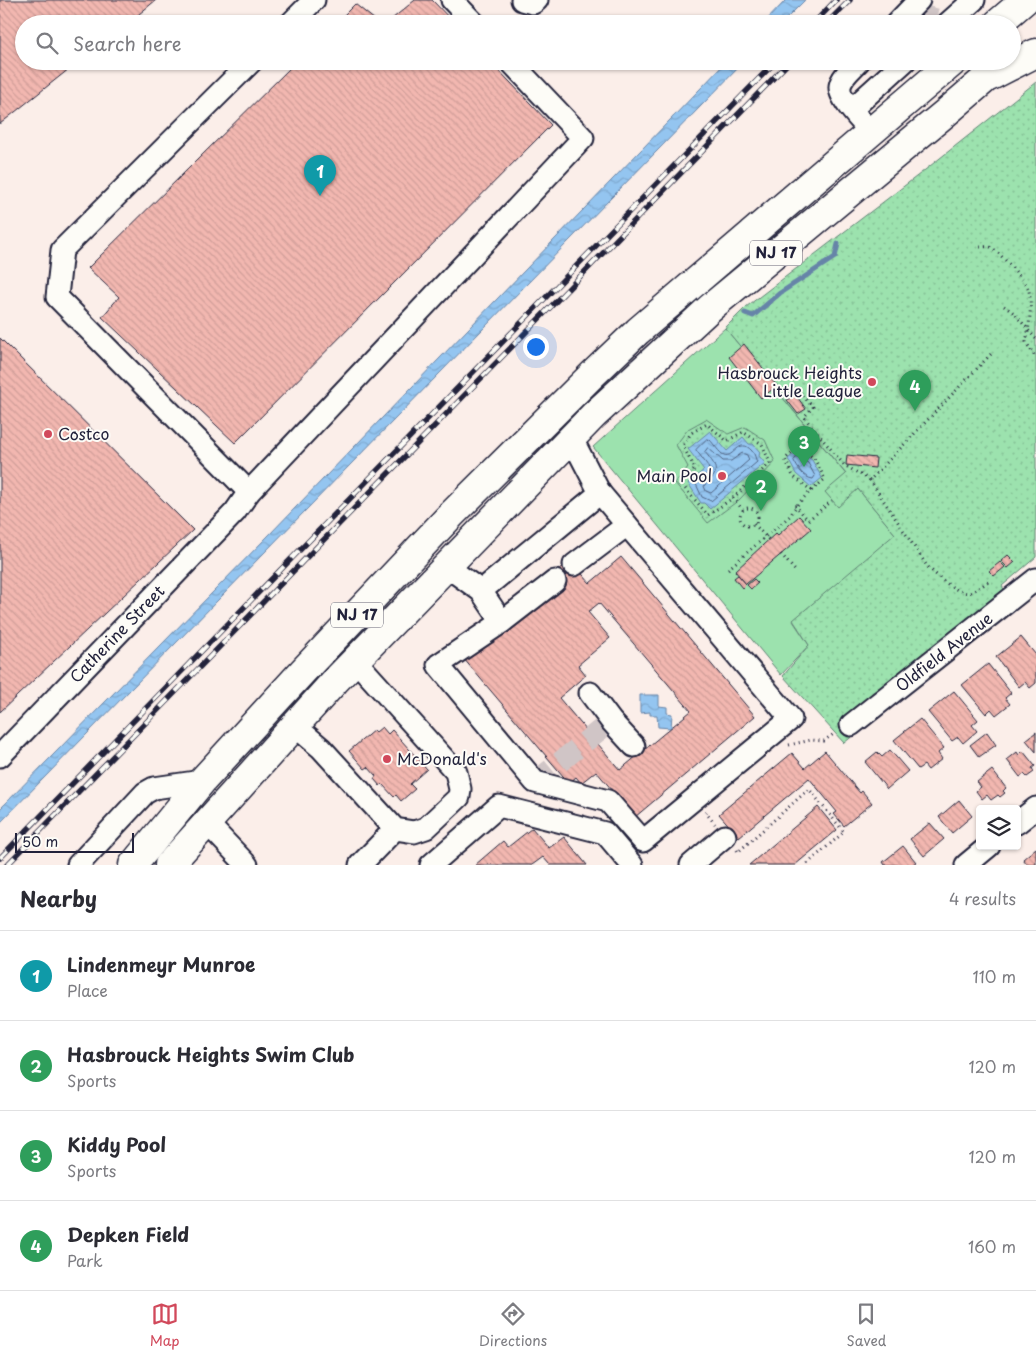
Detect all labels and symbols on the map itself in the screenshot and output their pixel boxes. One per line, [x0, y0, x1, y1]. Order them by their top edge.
pin: 1 [304, 155, 336, 196]
road number: NJ 17 [750, 240, 802, 266]
your location [523, 334, 549, 360]
place label: Hasbrouck Heights Little League [718, 360, 862, 402]
pin: 4 [899, 370, 931, 411]
marker: Hasbrouck Heights Little League [866, 376, 878, 388]
place label: Costco [58, 421, 110, 445]
pin: 3 [788, 426, 820, 467]
marker: Costco [42, 428, 54, 440]
place label: Main Pool [636, 463, 712, 487]
marker: Main Pool [716, 470, 728, 482]
pin: 2 [745, 470, 777, 511]
street label: Catherine Street [63, 579, 170, 688]
road number: NJ 17 [331, 602, 383, 628]
street label: Oldfield Avenue [890, 605, 997, 697]
place label: McDonald's [397, 746, 487, 770]
marker: McDonald's [381, 753, 393, 765]
scale bar [15, 830, 134, 853]

